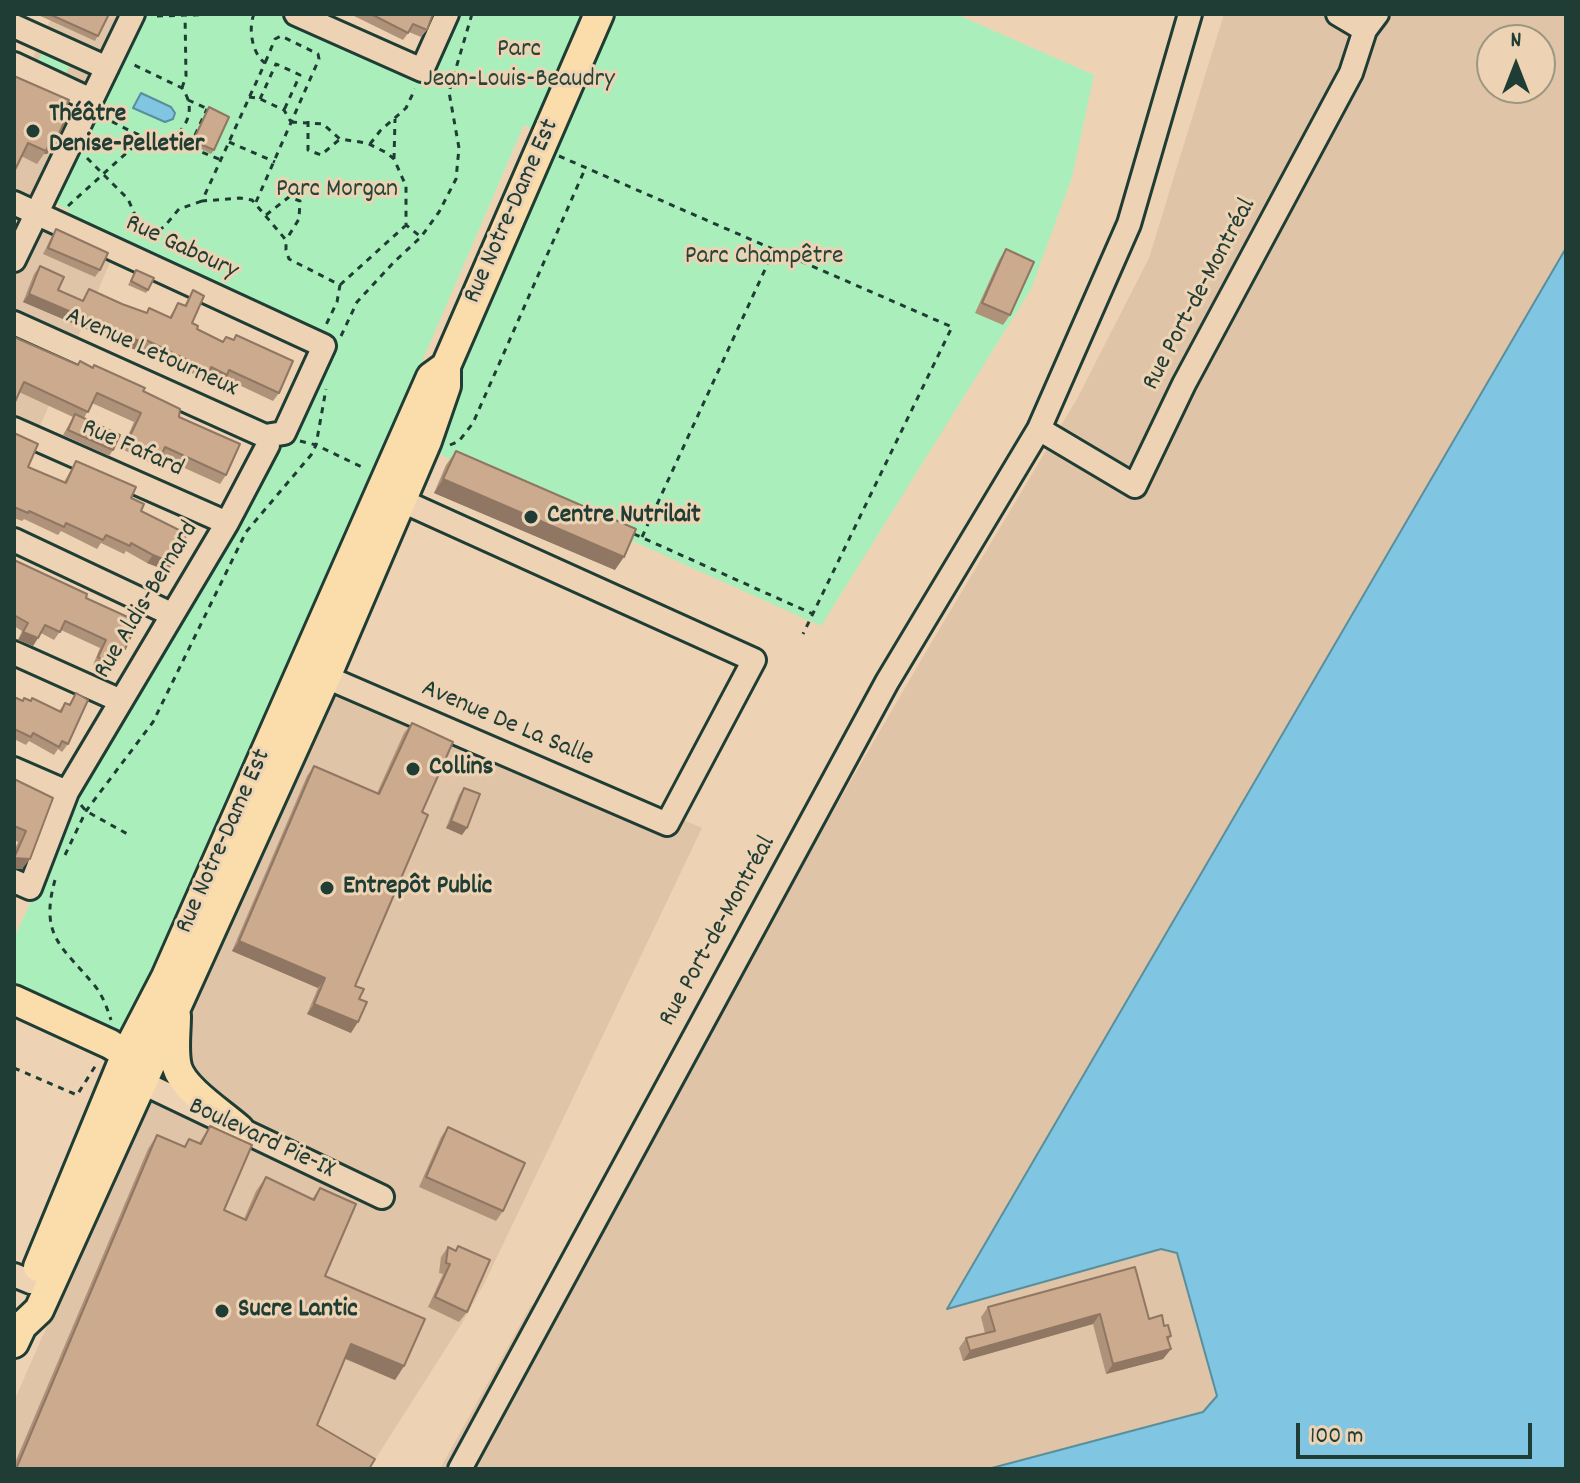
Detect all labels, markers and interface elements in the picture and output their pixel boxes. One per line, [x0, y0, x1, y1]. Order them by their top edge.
north arrow [1476, 24, 1556, 104]
text: N [1511, 26, 1521, 57]
park label: Parc Jean-Louis-Beaudry [423, 35, 615, 96]
place label: Théâtre Denise-Pelletier [49, 100, 204, 162]
street label: Rue Notre-Dame Est [458, 115, 568, 309]
marker: Théâtre Denise-Pelletier [24, 122, 42, 140]
park label: Parc Morgan [276, 175, 398, 207]
street label: Rue Port-de-Montréal [1137, 194, 1265, 396]
street label: Rue Gaboury [120, 209, 242, 289]
park label: Parc Champêtre [685, 242, 843, 274]
street label: Avenue Letourneux [60, 302, 242, 406]
street label: Rue Fafard [76, 414, 188, 486]
place label: Centre Nutrilait [547, 501, 701, 533]
marker: Centre Nutrilait [522, 508, 540, 526]
street label: Rue Aldis-Bernard [89, 517, 207, 685]
street label: Avenue De La Salle [416, 675, 598, 775]
street label: Rue Notre-Dame Est [170, 745, 280, 939]
place label: Collins [429, 753, 494, 785]
marker: Collins [404, 760, 422, 778]
street label: Rue Port-de-Montréal [654, 831, 784, 1033]
place label: Entrepôt Public [343, 872, 492, 904]
marker: Entrepôt Public [318, 879, 336, 897]
street label: Boulevard Pie-IX [183, 1093, 339, 1187]
place label: Sucre Lantic [238, 1295, 358, 1327]
marker: Sucre Lantic [213, 1302, 231, 1320]
scale bar [1300, 1407, 1536, 1457]
text: 100 m [1310, 1420, 1363, 1454]

